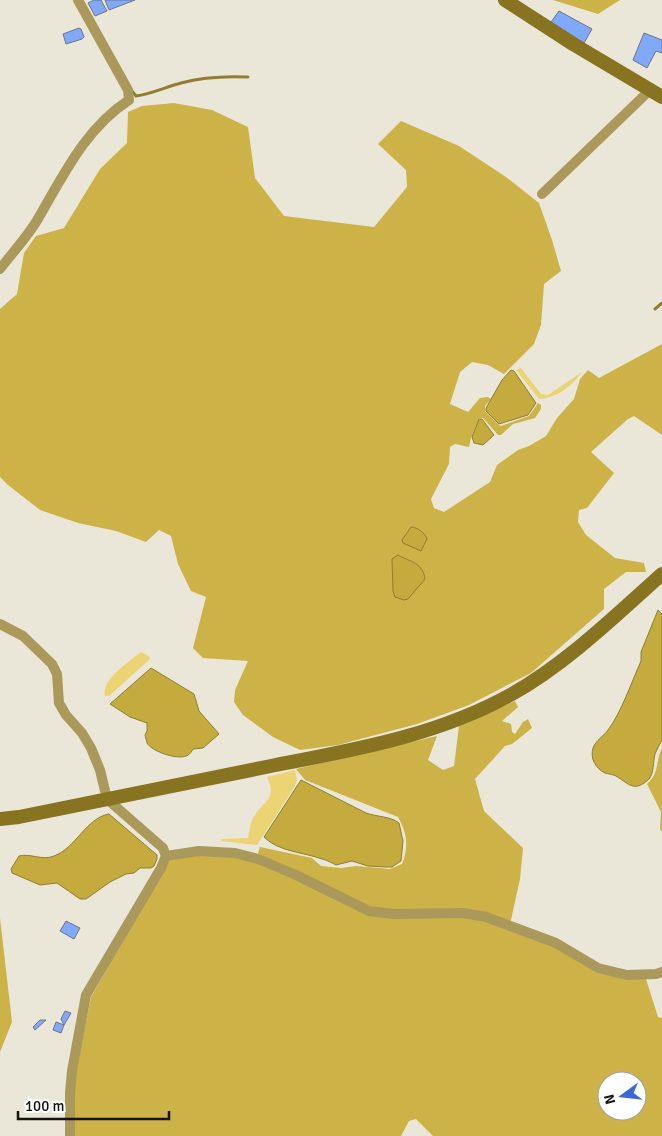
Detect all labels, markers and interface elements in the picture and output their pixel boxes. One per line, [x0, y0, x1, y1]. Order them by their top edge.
north arrow [597, 1071, 647, 1121]
scale bar [18, 1088, 169, 1120]
text: N [600, 1092, 619, 1106]
text: 100 m [25, 1097, 65, 1115]

